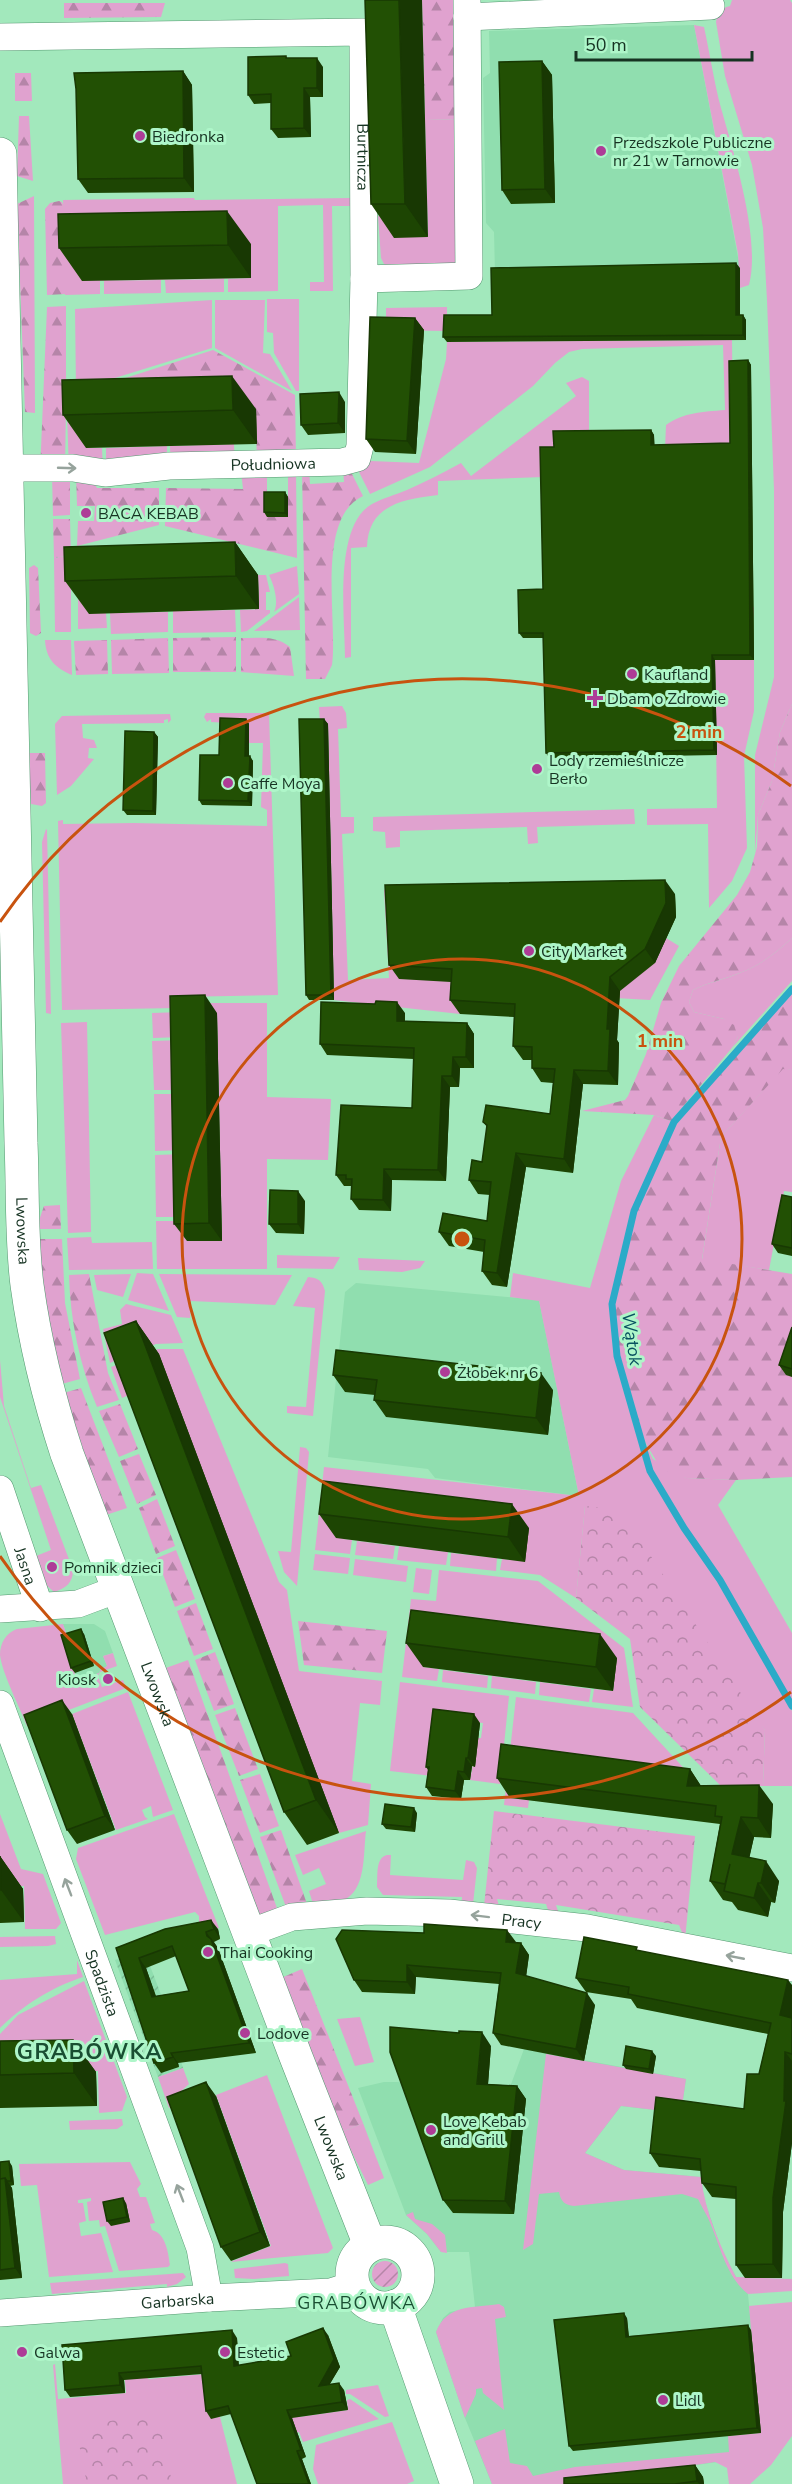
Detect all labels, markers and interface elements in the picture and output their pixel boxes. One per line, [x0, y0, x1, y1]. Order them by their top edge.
scale bar [576, 24, 752, 62]
text: 50 m [585, 33, 627, 57]
street label: Burtnicza [351, 123, 374, 191]
place label: Biedronka [152, 126, 224, 148]
marker: Biedronka [133, 129, 147, 143]
place label: Przedszkole Publiczne nr 21 w Tarnowie [613, 132, 772, 172]
marker: Przedszkole Publiczne nr 21 w Tarnowie [594, 144, 608, 158]
street label: Południowa [230, 453, 316, 477]
one-way arrow [56, 463, 76, 474]
place label: BACA KEBAB [98, 503, 199, 525]
marker: BACA KEBAB [79, 506, 93, 520]
place label: Kaufland [644, 664, 708, 686]
marker: Kaufland [625, 667, 639, 681]
place label: Dbam o Zdrowie [607, 688, 726, 710]
marker: Dbam o Zdrowie [588, 691, 602, 705]
text: 2 min [676, 720, 722, 744]
place label: Lody rzemieślnicze Berło [549, 750, 684, 790]
marker: Lody rzemieślnicze Berło [530, 762, 544, 776]
place label: Caffe Moya [240, 773, 321, 795]
marker: Caffe Moya [221, 776, 235, 790]
place label: City Market [541, 941, 624, 963]
marker: City Market [522, 944, 536, 958]
text: 1 min [637, 1029, 683, 1053]
street label: Lwowska [10, 1197, 35, 1265]
centre of rings [452, 1229, 472, 1249]
water label: Wątok [616, 1311, 648, 1368]
place label: Żłobek nr 6 [457, 1362, 538, 1384]
marker: Żłobek nr 6 [438, 1365, 452, 1379]
street label: Jasna [8, 1543, 41, 1588]
place label: Pomnik dzieci [64, 1557, 161, 1579]
marker: Pomnik dzieci [45, 1560, 59, 1574]
street label: Lwowska [135, 1659, 179, 1730]
place label: Kiosk [58, 1669, 97, 1691]
marker: Kiosk [101, 1672, 115, 1686]
one-way arrow [62, 1878, 73, 1897]
street label: Pracy [500, 1909, 543, 1935]
one-way arrow [470, 1911, 490, 1922]
place label: Thai Cooking [220, 1942, 313, 1964]
marker: Thai Cooking [201, 1945, 215, 1959]
street label: Spadzista [79, 1947, 124, 2020]
one-way arrow [725, 1951, 745, 1962]
place label: Lodove [257, 2023, 309, 2045]
marker: Lodove [238, 2026, 252, 2040]
district label: GRABÓWKA [17, 2037, 163, 2067]
place label: Love Kebab and Grill [443, 2111, 527, 2151]
street label: Lwowska [308, 2113, 353, 2184]
marker: Love Kebab and Grill [424, 2123, 438, 2137]
one-way arrow [173, 2184, 184, 2203]
street label: Garbarska [140, 2288, 215, 2315]
district label: GRABÓWKA [297, 2291, 417, 2315]
place label: Galwa [34, 2342, 80, 2364]
place label: Estetic [237, 2342, 285, 2364]
marker: Galwa [15, 2345, 29, 2359]
marker: Estetic [218, 2345, 232, 2359]
place label: Lidl [675, 2390, 702, 2412]
marker: Lidl [656, 2393, 670, 2407]

